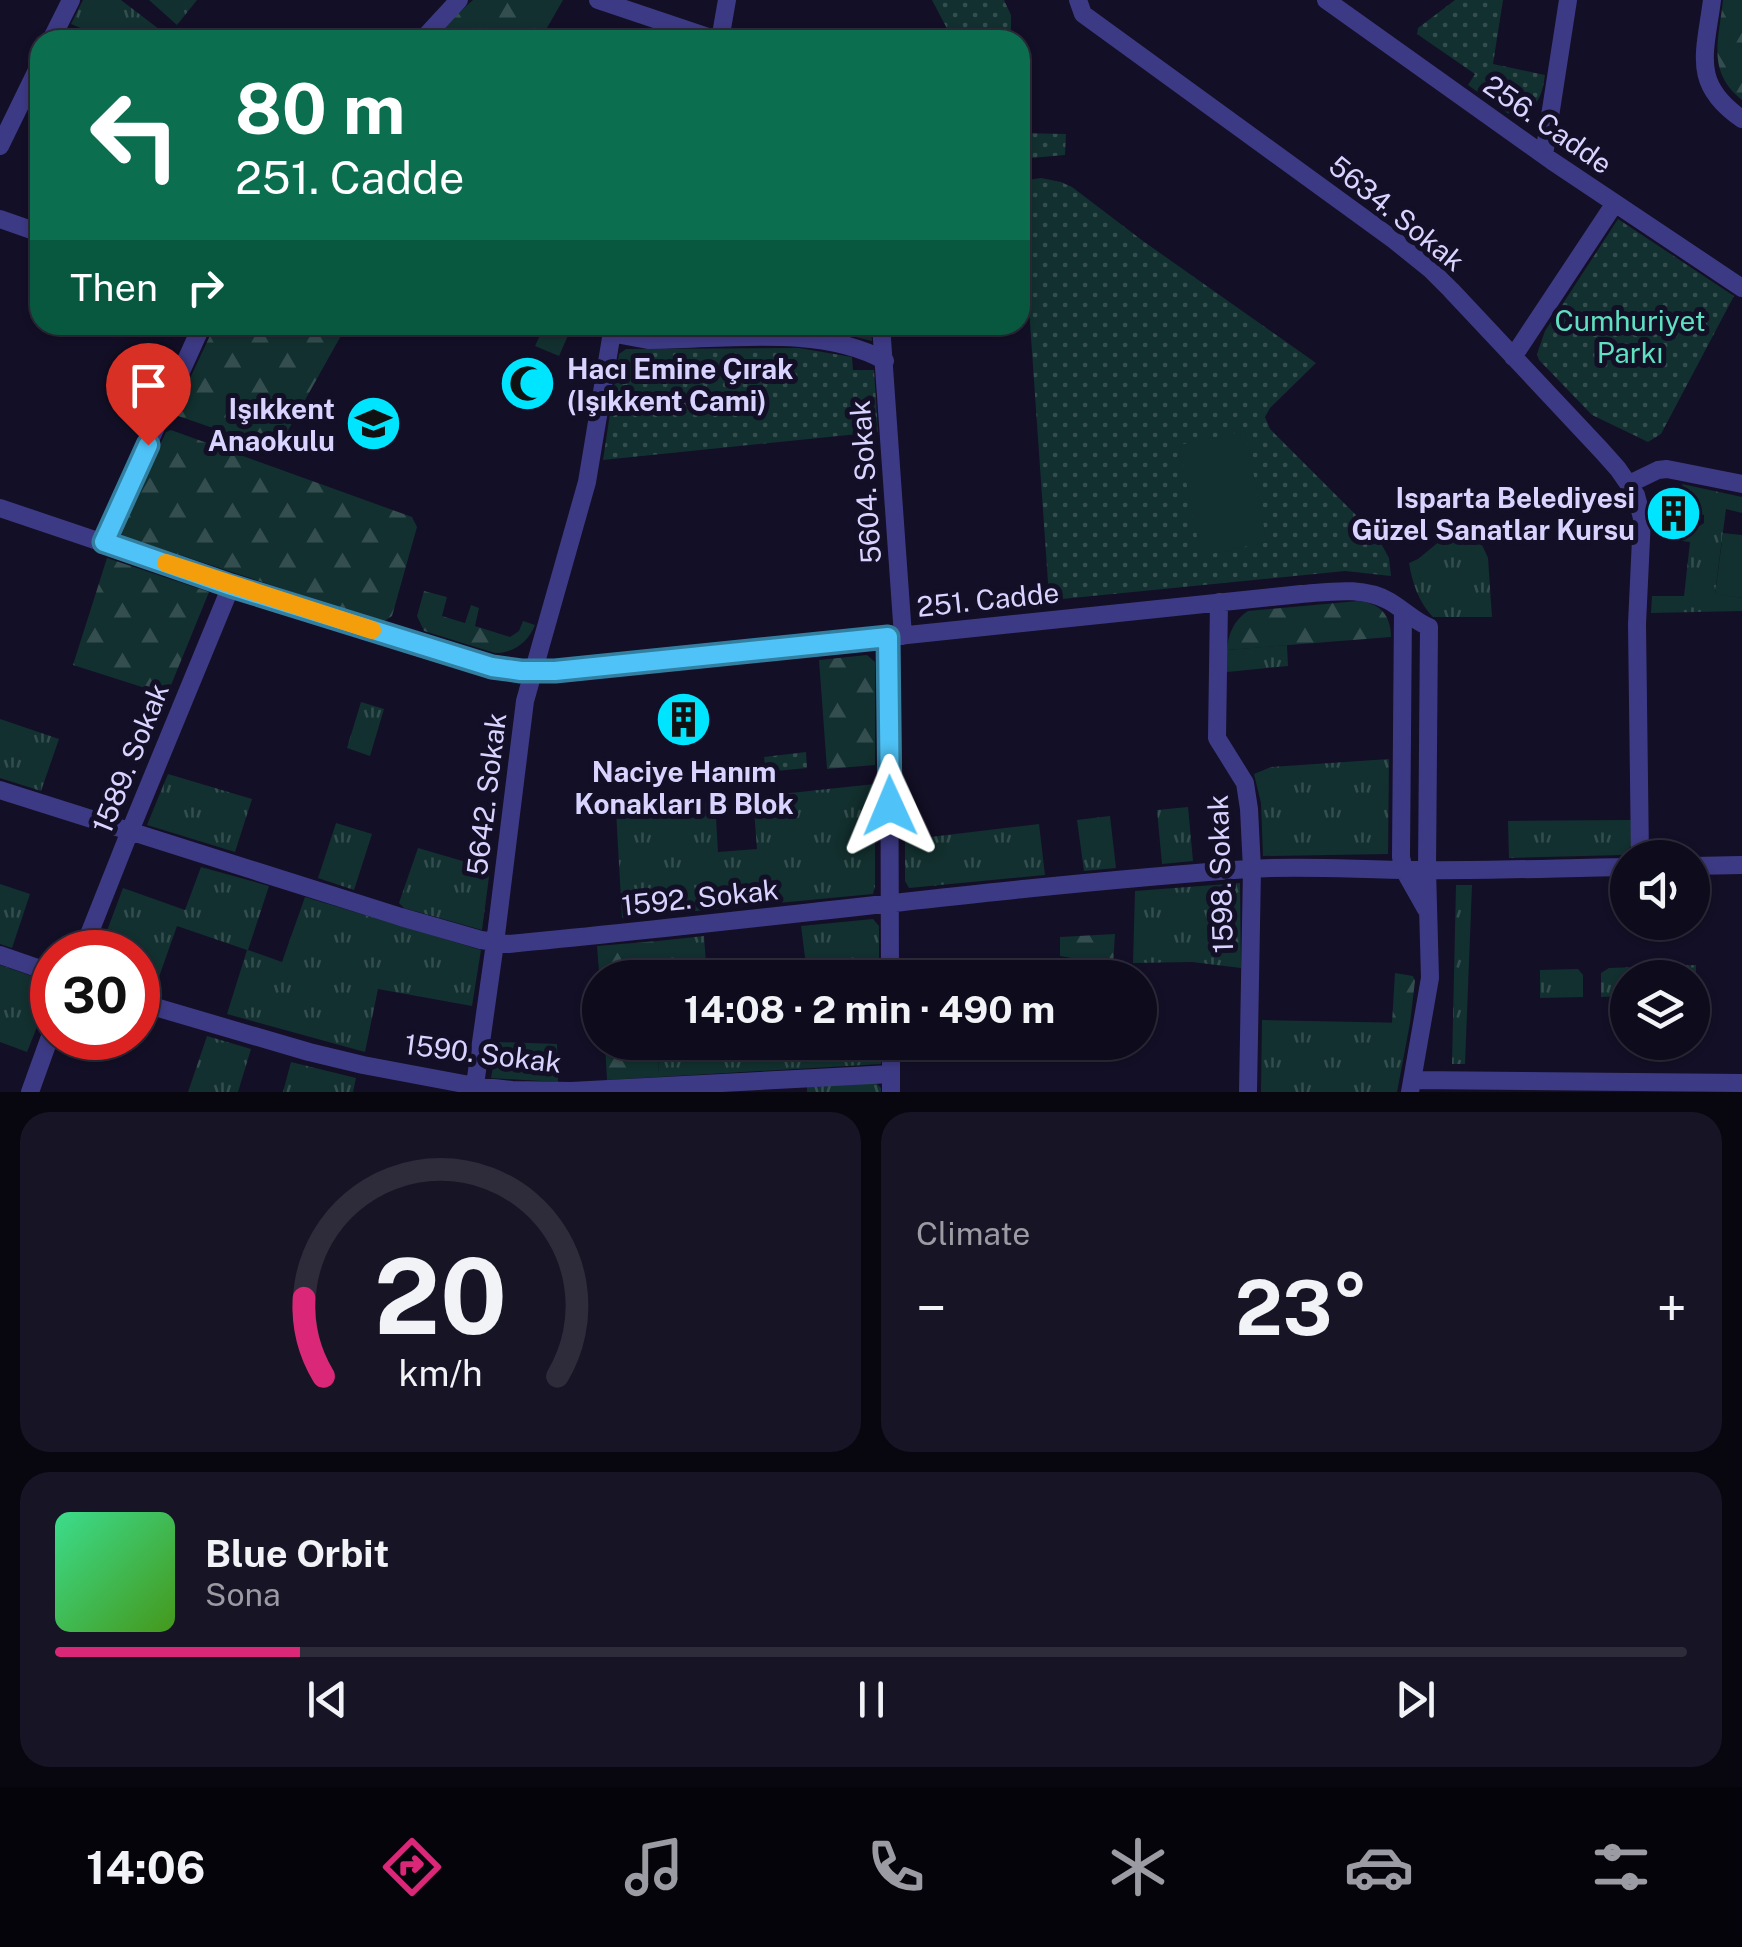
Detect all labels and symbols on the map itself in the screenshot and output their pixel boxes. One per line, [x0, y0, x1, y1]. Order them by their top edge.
street label: 256. Cadde [1478, 68, 1618, 180]
street label: 5634. Sokak [1323, 148, 1471, 278]
park label: Cumhuriyet Parkı [1554, 304, 1706, 369]
pin [106, 343, 191, 446]
place label: Hacı Emine Çırak (Işıkkent Cami) [567, 352, 793, 417]
mosque icon: Hacı Emine Çırak (Işıkkent Cami) [498, 354, 558, 414]
place label: Işıkkent Anaokulu [208, 392, 335, 457]
school or university icon: Işıkkent Anaokulu [344, 394, 404, 454]
street label: 5604. Sokak [843, 399, 887, 565]
place label: Isparta Belediyesi Güzel Sanatlar Kursu [1352, 481, 1635, 546]
building icon: Isparta Belediyesi Güzel Sanatlar Kursu [1644, 483, 1704, 543]
street label: 251. Cadde [915, 575, 1061, 623]
street label: 1589. Sokak [85, 678, 175, 838]
building icon: Naciye Hanım Konakları B Blok [654, 690, 714, 750]
street label: 5642. Sokak [460, 711, 512, 877]
position arrow [838, 754, 942, 858]
place label: Naciye Hanım Konakları B Blok [574, 755, 794, 820]
street label: 1598. Sokak [1201, 794, 1239, 954]
street label: 1592. Sokak [620, 872, 780, 922]
speed limit sign: 30 [30, 930, 160, 1060]
street label: 1590. Sokak [403, 1027, 563, 1079]

